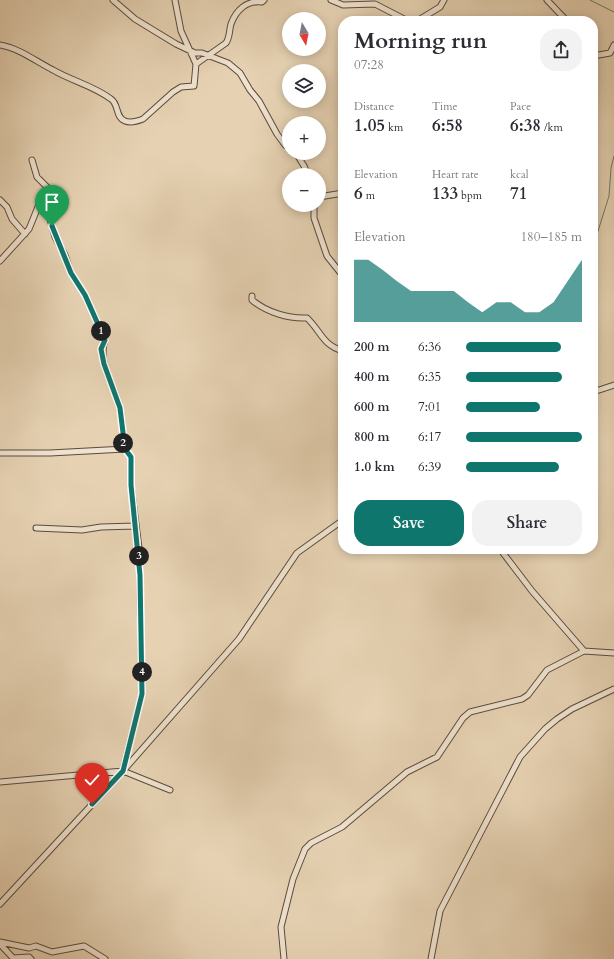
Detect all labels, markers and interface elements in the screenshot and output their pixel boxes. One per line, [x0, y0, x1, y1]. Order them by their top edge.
north arrow [282, 12, 326, 56]
map controls [282, 12, 326, 212]
text: Morning run [354, 26, 487, 56]
button: share [540, 29, 582, 71]
text: 07:28 [354, 56, 384, 74]
button: layers [282, 64, 326, 108]
text: Distance [354, 99, 394, 114]
text: Time [432, 99, 457, 114]
text: Pace [510, 99, 531, 114]
text: 1.05 [354, 114, 385, 137]
text: 6:58 [432, 114, 463, 137]
text: 6:38 [510, 114, 541, 137]
button: + [282, 116, 326, 160]
text: km [385, 120, 403, 135]
text: /km [541, 120, 563, 135]
text: Elevation [354, 167, 398, 182]
text: Heart rate [432, 167, 479, 182]
text: kcal [510, 167, 528, 182]
button: − [282, 168, 326, 212]
text: 6 [354, 182, 363, 205]
text: 133 [432, 182, 458, 205]
text: 71 [510, 182, 527, 205]
pin [35, 185, 69, 226]
text: m [363, 188, 375, 203]
text: bpm [458, 188, 482, 203]
icon: arrive [41, 191, 63, 213]
text: Elevation [354, 228, 406, 246]
text: 180–185 m [520, 228, 582, 246]
pin: 1 [91, 321, 111, 341]
text: 1 [98, 323, 104, 338]
text: 200 m [354, 338, 389, 356]
text: 6:36 [418, 338, 441, 356]
text: 400 m [354, 368, 389, 386]
text: 6:35 [418, 368, 441, 386]
text: 600 m [354, 398, 389, 416]
text: 7:01 [418, 398, 441, 416]
text: 800 m [354, 428, 389, 446]
text: 6:17 [418, 428, 441, 446]
pin: 2 [113, 433, 133, 453]
text: 2 [120, 435, 126, 450]
text: 1.0 km [354, 458, 395, 476]
text: 6:39 [418, 458, 441, 476]
button: Save [354, 500, 464, 546]
button: Share [472, 500, 582, 546]
pin: 3 [129, 546, 149, 566]
text: 3 [136, 548, 142, 563]
pin: 4 [132, 662, 152, 682]
text: 4 [139, 664, 145, 679]
pin [75, 763, 109, 804]
icon: check [81, 769, 103, 791]

